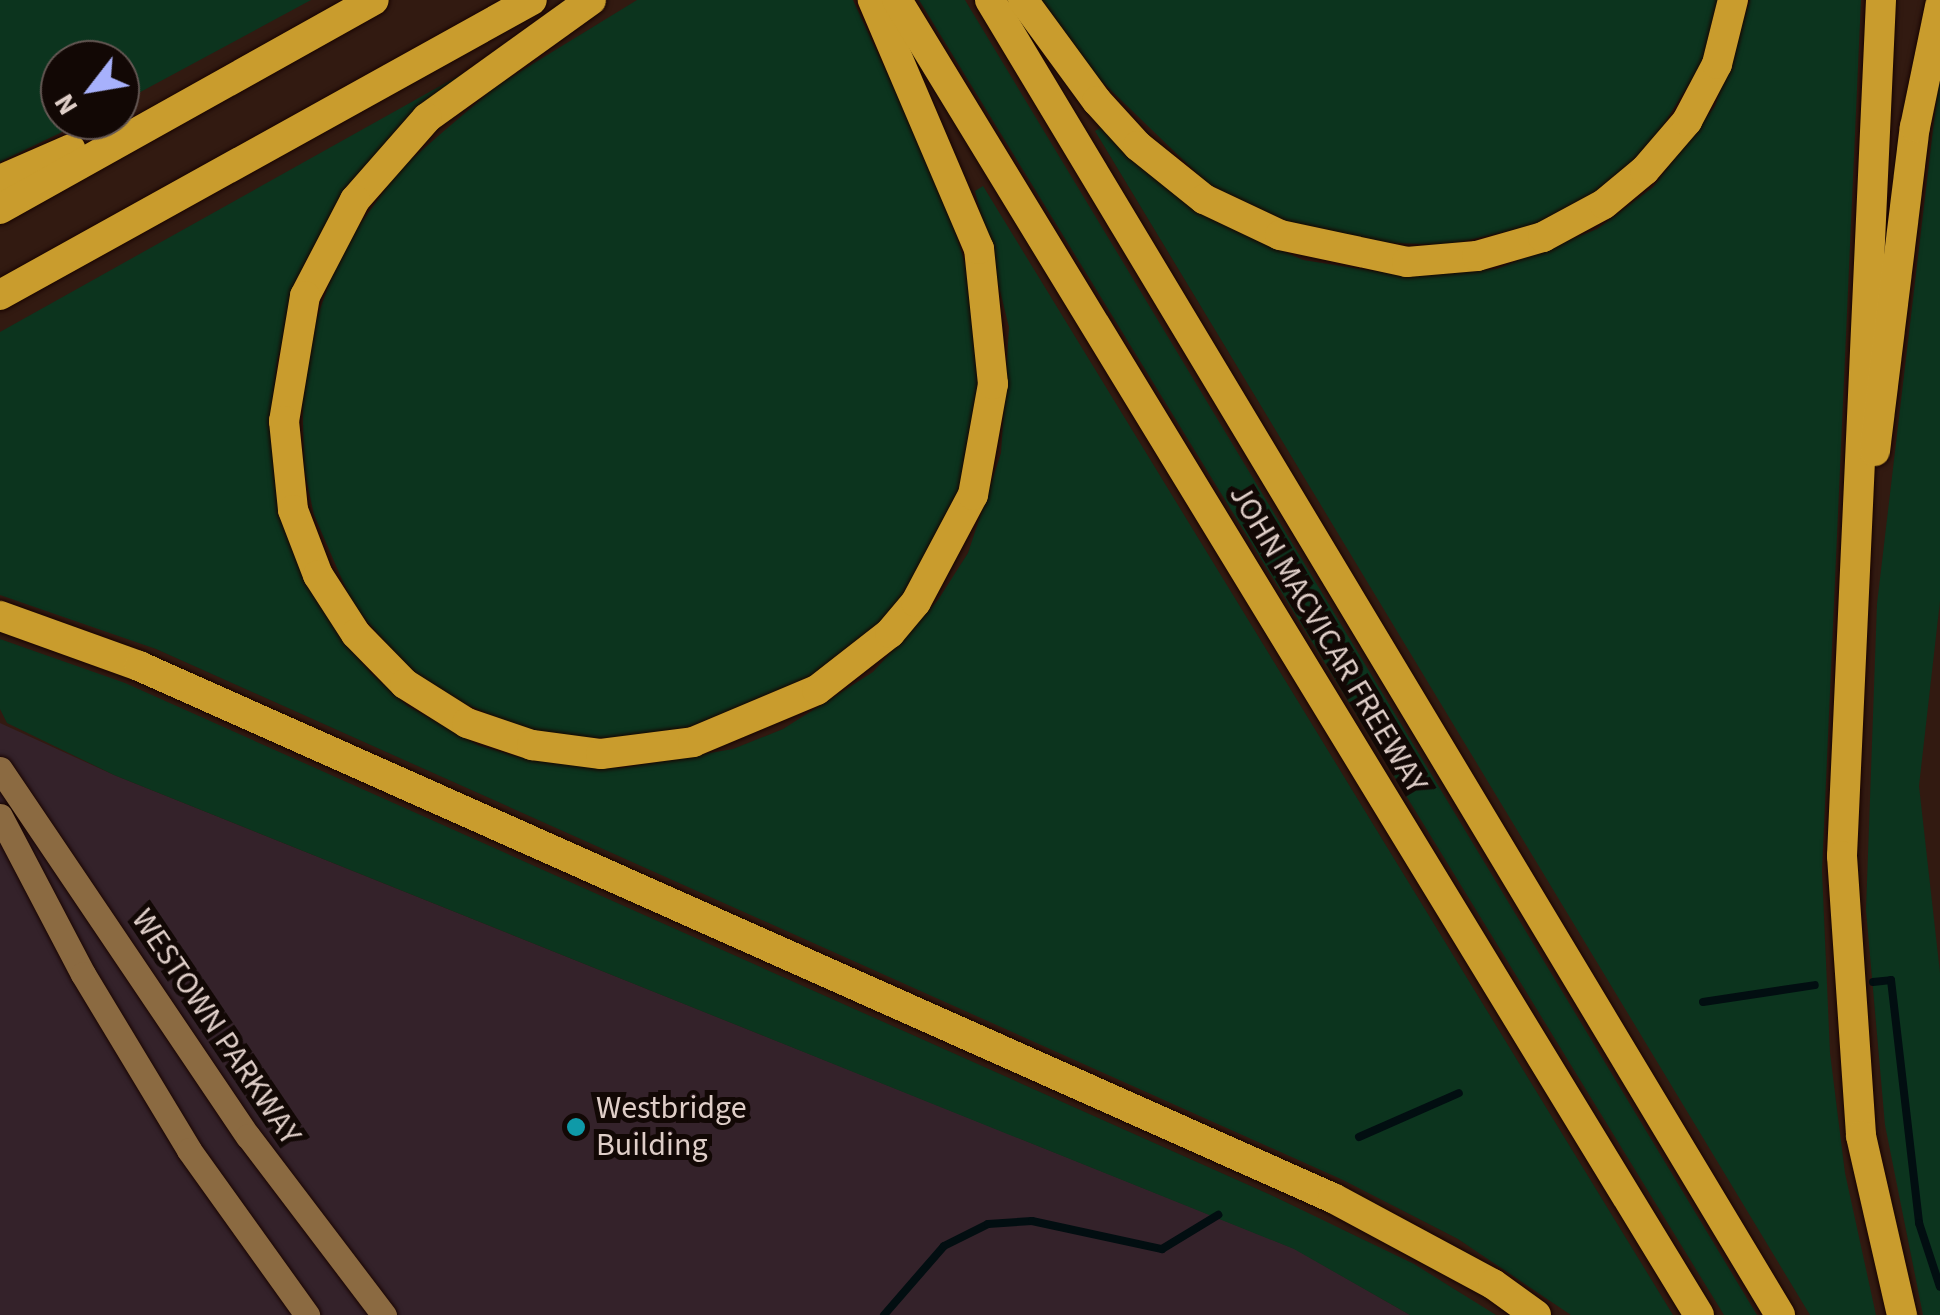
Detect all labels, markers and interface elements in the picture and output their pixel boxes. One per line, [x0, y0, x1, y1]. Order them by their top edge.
north arrow [40, 40, 140, 140]
text: N [44, 86, 88, 123]
street label: JOHN MACVICAR FREEWAY [1221, 478, 1435, 800]
street label: WESTOWN PARKWAY [123, 902, 309, 1152]
place label: Westbridge Building [596, 1090, 747, 1165]
marker: Westbridge Building [565, 1116, 587, 1138]

